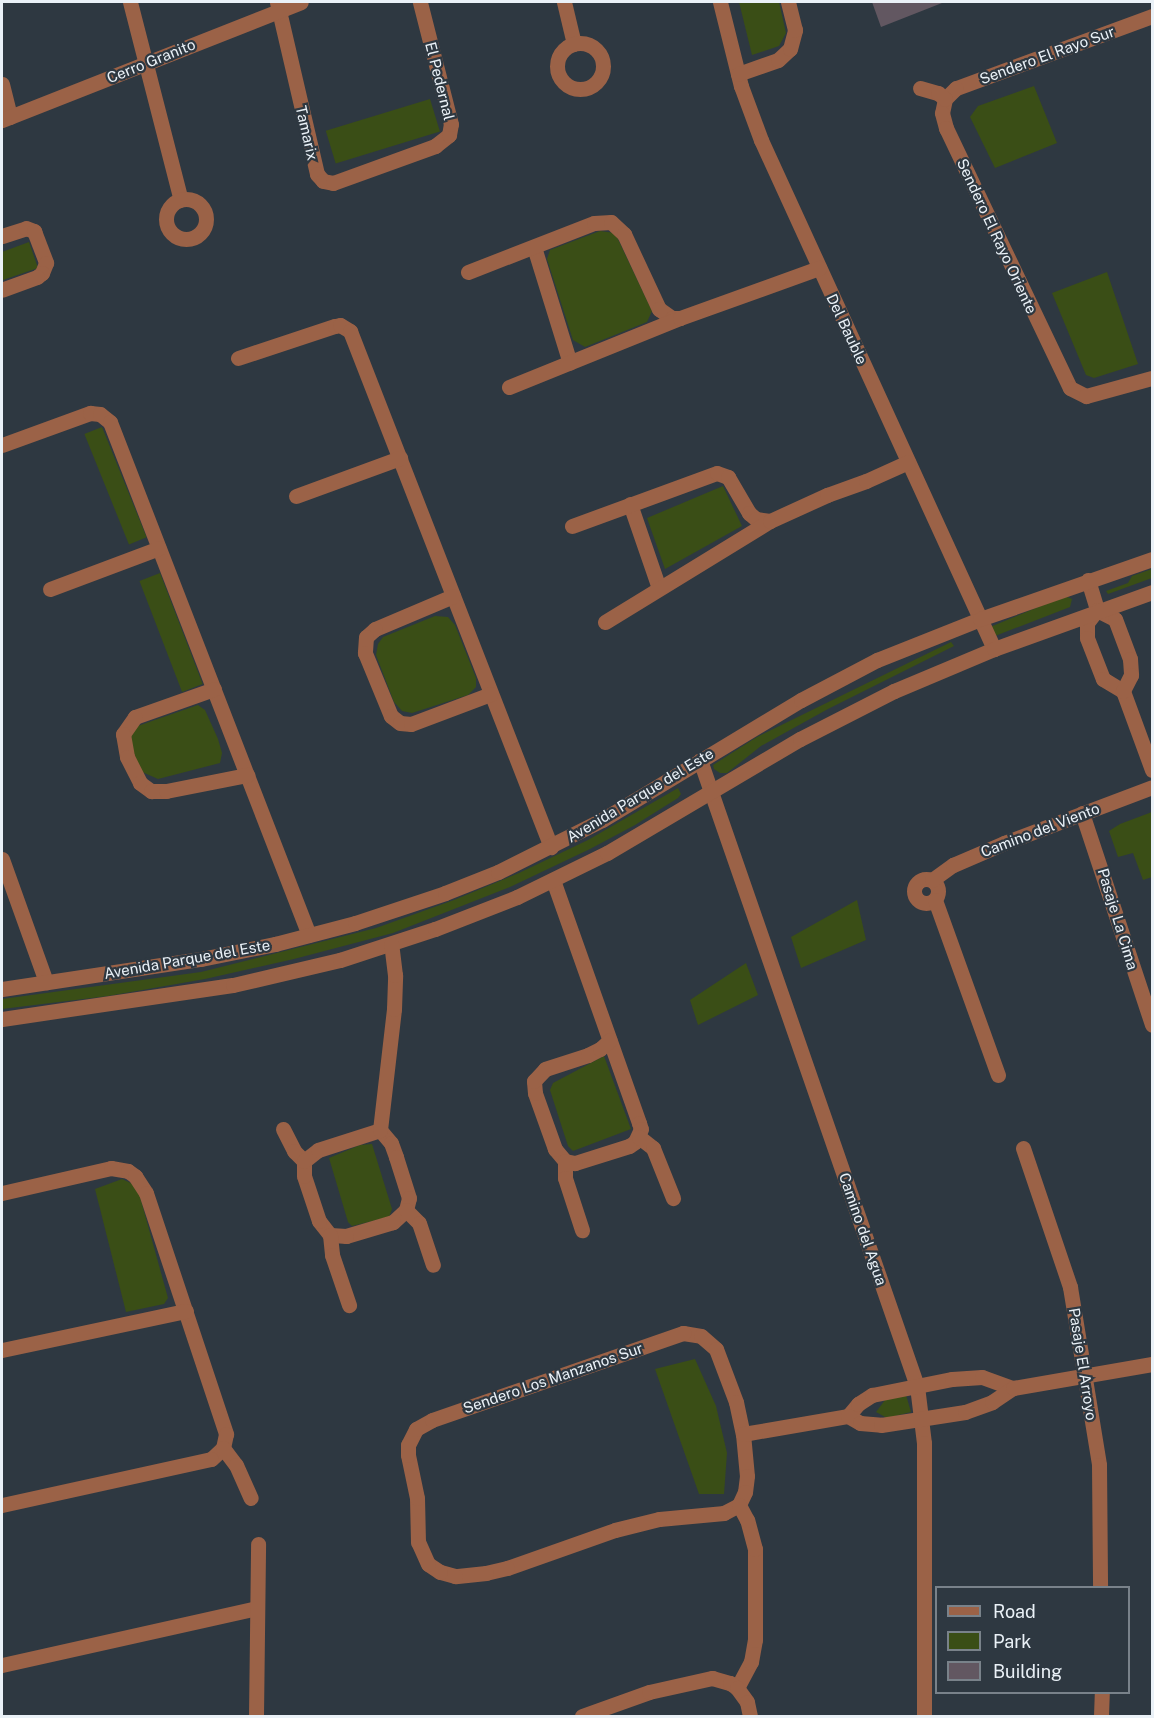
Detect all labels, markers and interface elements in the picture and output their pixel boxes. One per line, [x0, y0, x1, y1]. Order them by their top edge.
street label: Sendero El Rayo Sur [977, 22, 1117, 88]
street label: Cerro Granito [104, 35, 198, 87]
street label: El Pedernal [422, 40, 458, 122]
street label: Tamarix [292, 104, 322, 162]
street label: Sendero El Rayo Oriente [953, 155, 1041, 317]
street label: Del Bauble [823, 291, 871, 367]
street label: Avenida Parque del Este [563, 744, 717, 846]
street label: Camino del Viento [978, 799, 1102, 861]
street label: Pasaje La Cima [1094, 866, 1142, 972]
street label: Avenida Parque del Este [102, 936, 272, 982]
street label: Camino del Agua [835, 1170, 891, 1288]
street label: Pasaje El Arroyo [1065, 1306, 1101, 1422]
street label: Sendero Los Manzanos Sur [461, 1339, 645, 1417]
legend [935, 1586, 1130, 1694]
text: Road [993, 1601, 1036, 1622]
text: Park [993, 1631, 1031, 1652]
text: Building [993, 1661, 1062, 1682]

